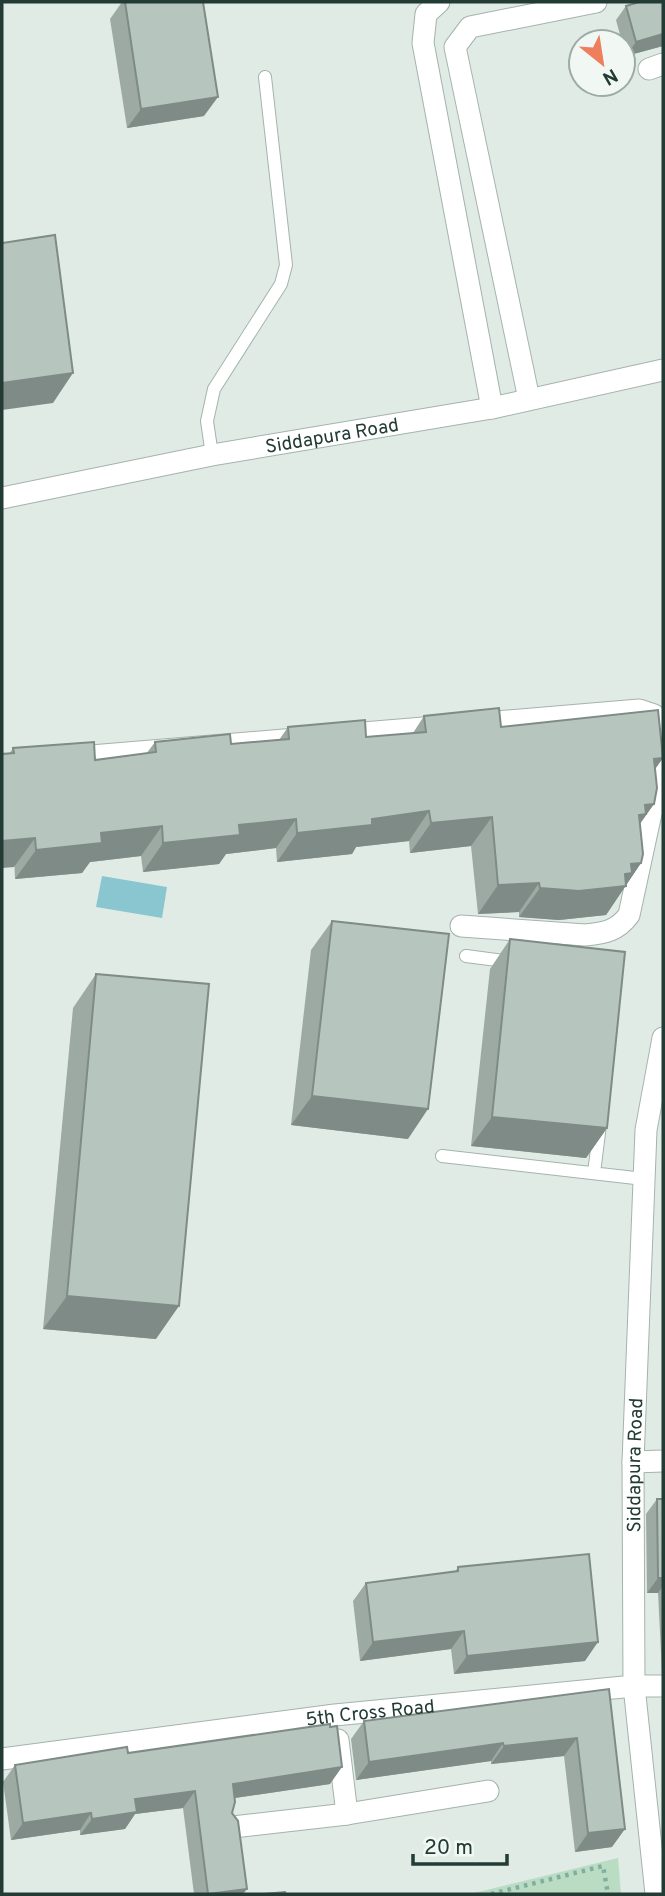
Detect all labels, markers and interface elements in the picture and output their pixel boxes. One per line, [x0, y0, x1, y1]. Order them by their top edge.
north arrow [567, 28, 637, 98]
text: N [598, 62, 621, 90]
street label: Siddapura Road [264, 414, 401, 460]
street label: Siddapura Road [623, 1397, 650, 1533]
street label: 5th Cross Road [304, 1695, 436, 1733]
scale bar [413, 1822, 508, 1866]
text: 20 m [424, 1835, 473, 1862]

